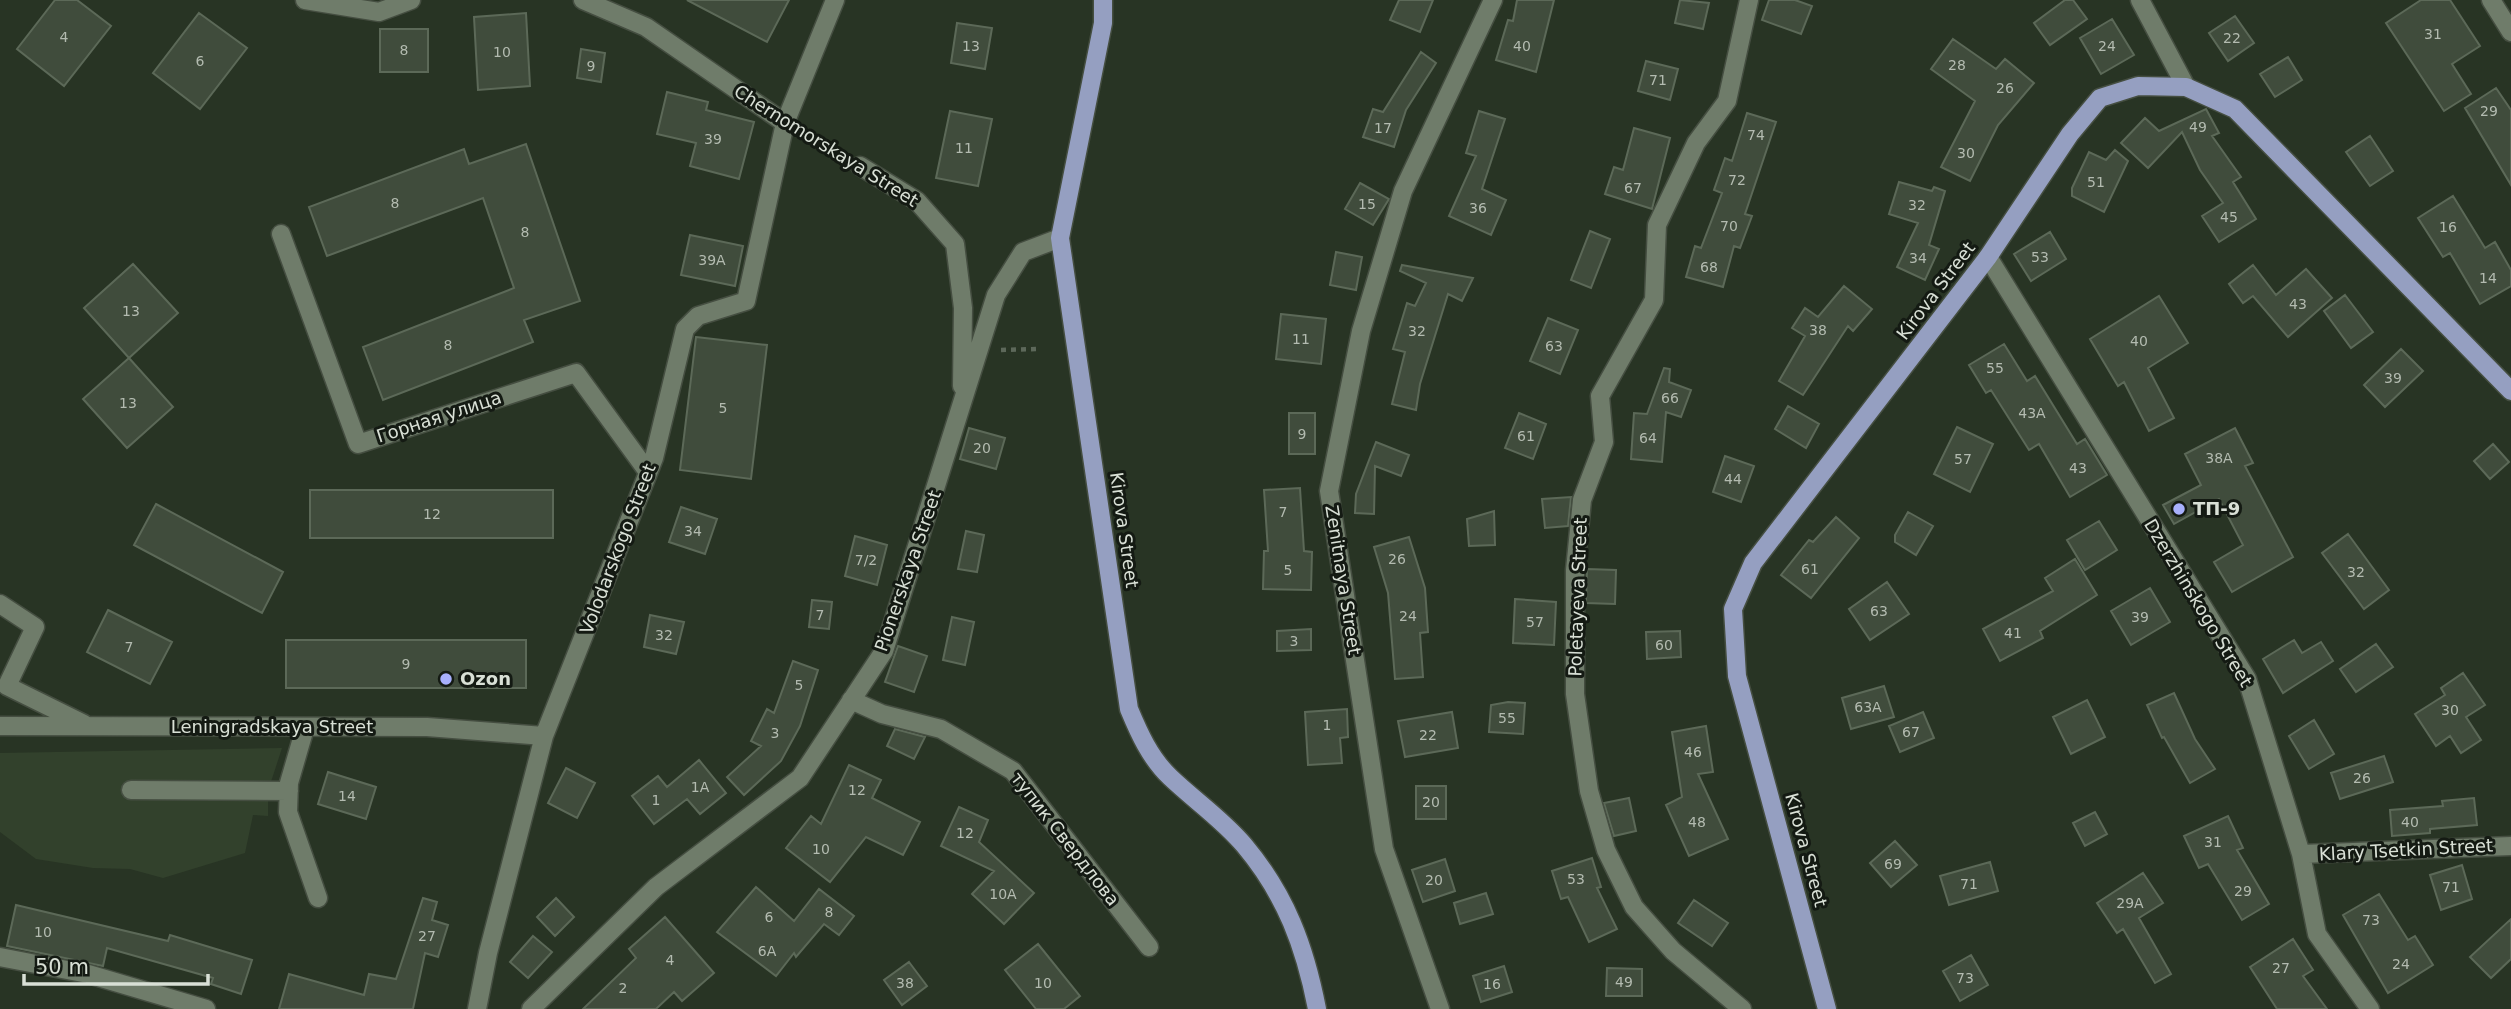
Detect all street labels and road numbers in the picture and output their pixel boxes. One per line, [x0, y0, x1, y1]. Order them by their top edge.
street label: Chernomorskaya Street [730, 80, 922, 211]
street label: Kirova Street [1892, 238, 1979, 344]
street label: Горная улица [374, 386, 504, 447]
street label: Volodarskogo Street [575, 461, 660, 637]
street label: Kirova Street [1106, 471, 1143, 589]
street label: Pionerskaya Street [870, 488, 945, 654]
street label: Zenitnaya Street [1321, 504, 1366, 656]
street label: Dzerzhinskogo Street [2140, 515, 2257, 690]
street label: Poletayeva Street [1564, 517, 1591, 677]
street label: Leningradskaya Street [171, 716, 373, 737]
street label: тупик Свердлова [1007, 768, 1124, 910]
street label: Kirova Street [1781, 791, 1832, 909]
street label: Klary Tsetkin Street [2318, 834, 2494, 865]

